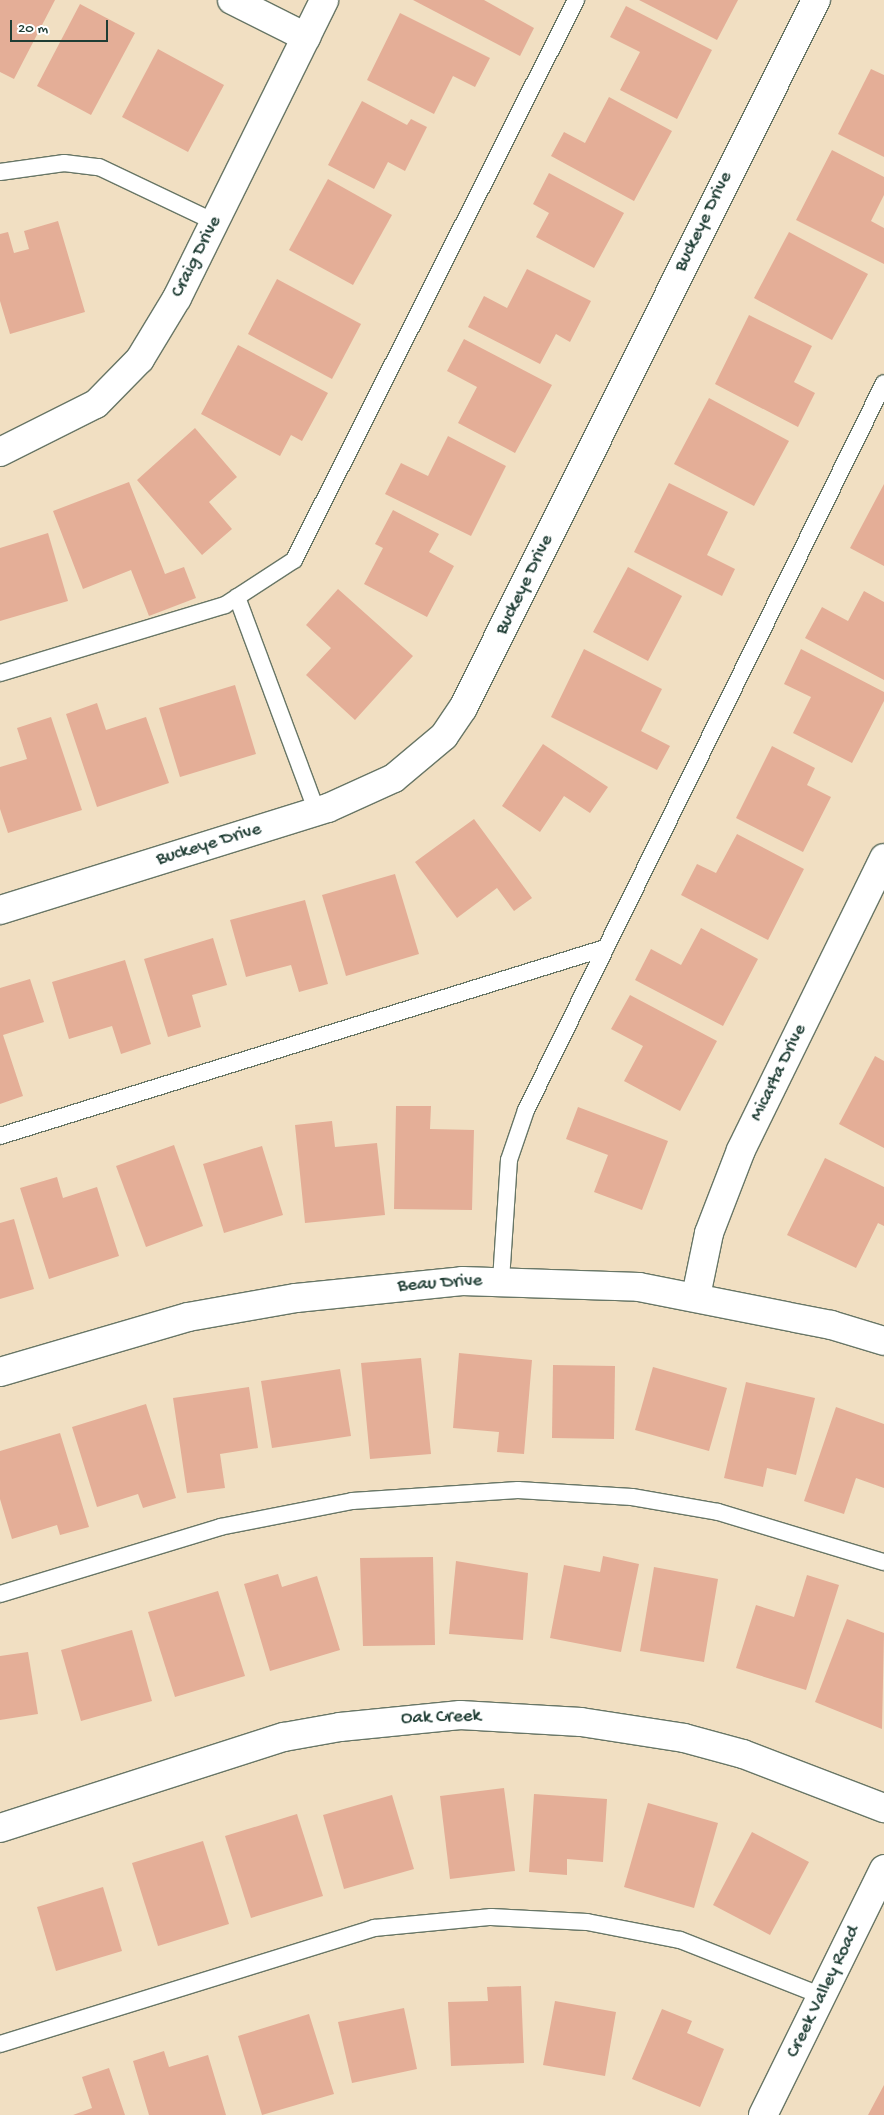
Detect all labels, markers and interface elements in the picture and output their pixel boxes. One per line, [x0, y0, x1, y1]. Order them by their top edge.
scale bar [12, 10, 110, 42]
text: 20 m [18, 20, 48, 38]
street label: Buckeye Drive [670, 168, 738, 276]
street label: Craig Drive [167, 212, 227, 302]
street label: Buckeye Drive [491, 531, 559, 639]
street label: Buckeye Drive [154, 818, 264, 872]
street label: Micarta Drive [746, 1021, 812, 1125]
street label: Beau Drive [397, 1270, 483, 1298]
street label: Oak Creek [401, 1705, 481, 1731]
street label: Creek Valley Road [782, 1922, 866, 2062]

